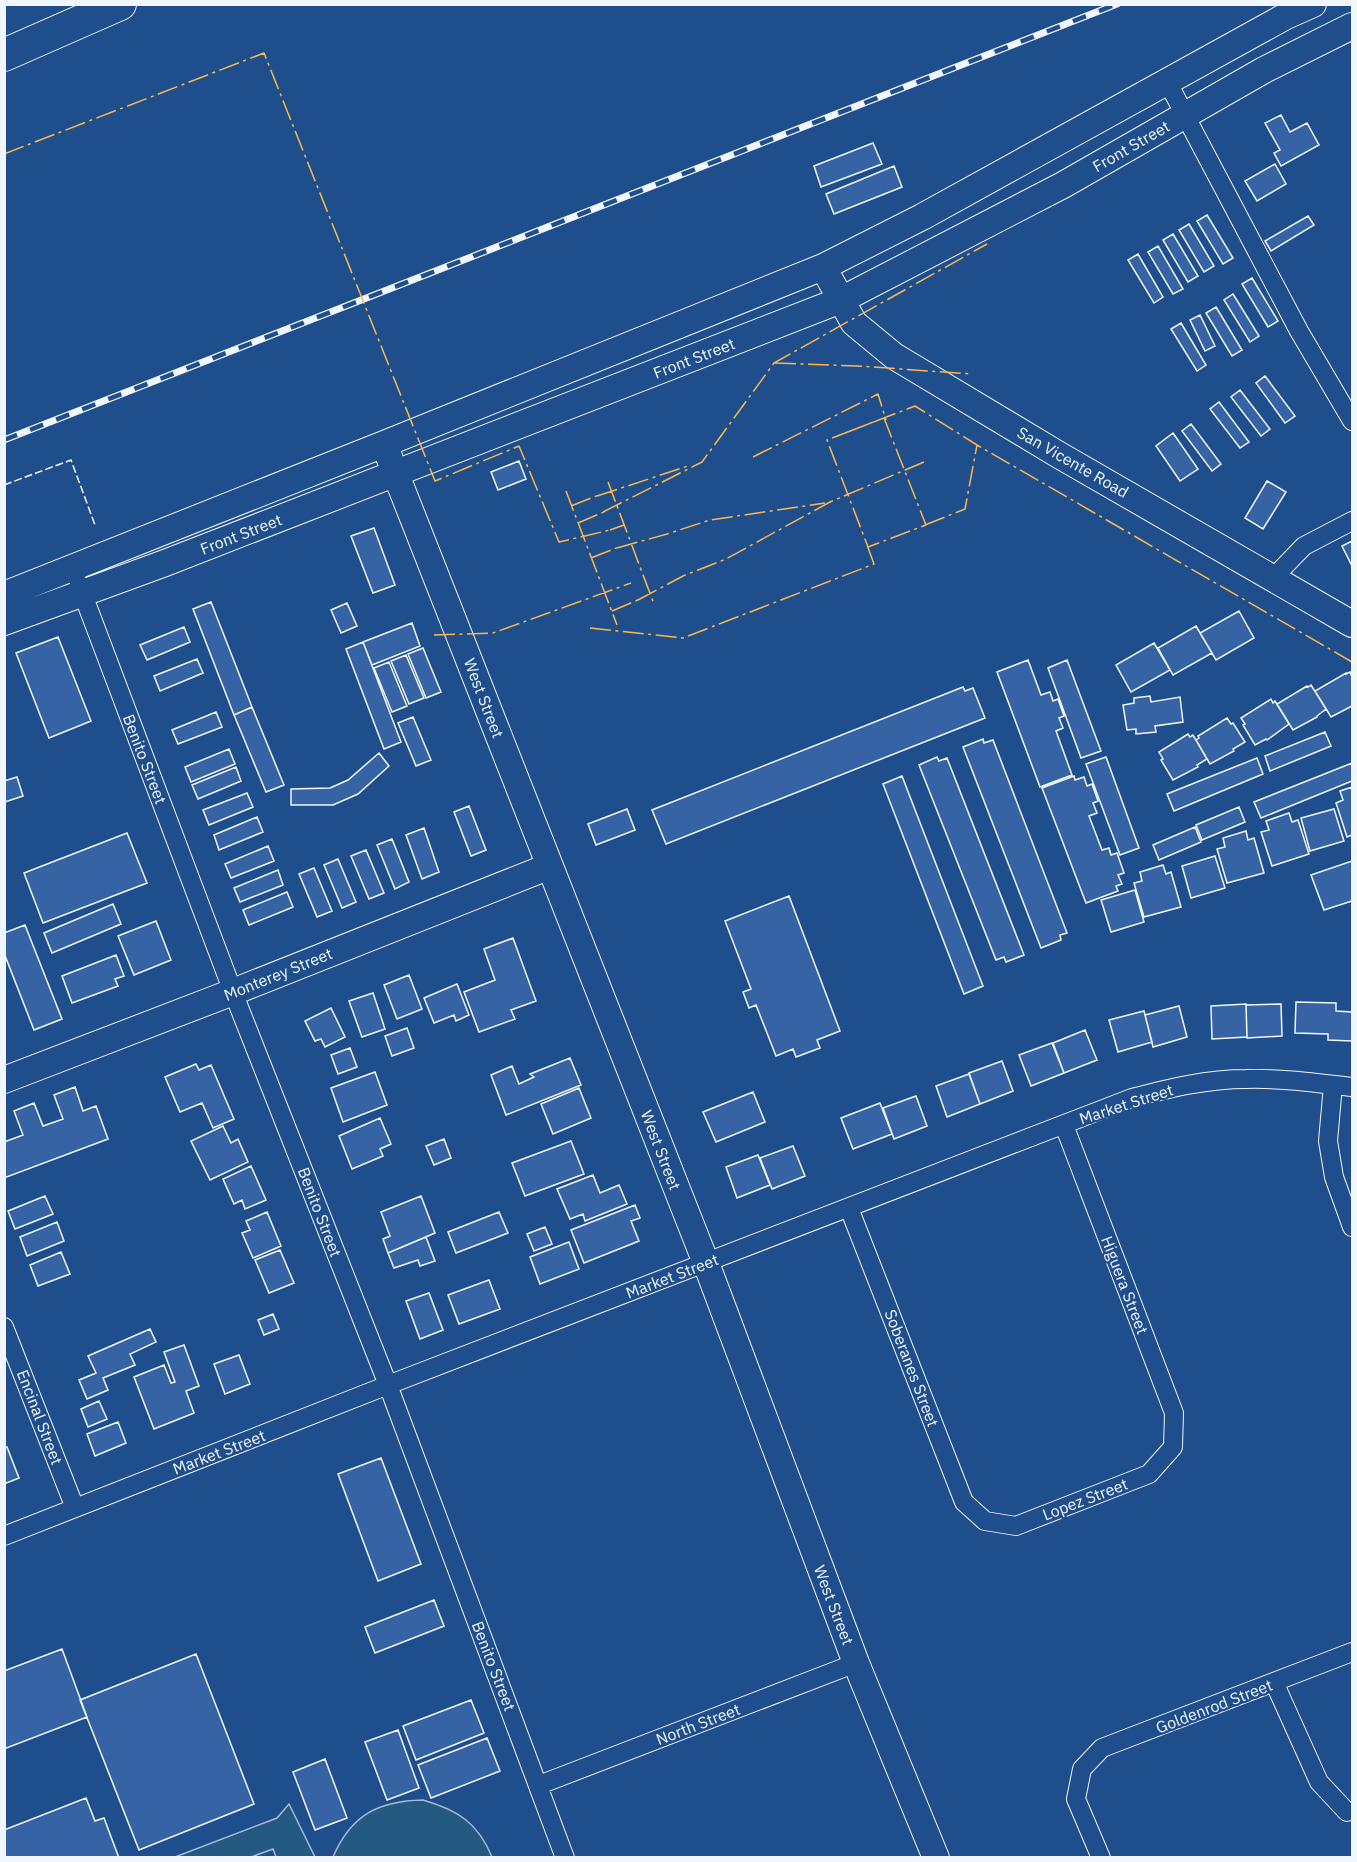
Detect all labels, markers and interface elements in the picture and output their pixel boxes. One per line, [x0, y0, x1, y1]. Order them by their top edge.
street label: Front Street [1089, 116, 1173, 176]
street label: Front Street [650, 333, 738, 383]
street label: San Vicente Road [1014, 422, 1132, 502]
street label: Front Street [197, 509, 285, 559]
street label: West Street [460, 655, 508, 741]
street label: Benito Street [119, 711, 171, 807]
street label: Monterey Street [221, 943, 335, 1005]
street label: Market Street [1076, 1079, 1176, 1129]
street label: West Street [637, 1107, 685, 1193]
street label: Benito Street [294, 1164, 346, 1260]
street label: Higuera Street [1097, 1233, 1153, 1337]
street label: Market Street [623, 1249, 721, 1303]
street label: Soberanes Street [880, 1307, 944, 1429]
street label: Encinal Street [13, 1367, 67, 1467]
street label: Market Street [170, 1425, 268, 1479]
street label: Lopez Street [1039, 1474, 1131, 1524]
street label: West Street [810, 1562, 858, 1648]
street label: Benito Street [468, 1618, 520, 1714]
street label: Goldenrod Street [1153, 1675, 1275, 1737]
street label: North Street [653, 1699, 743, 1749]

